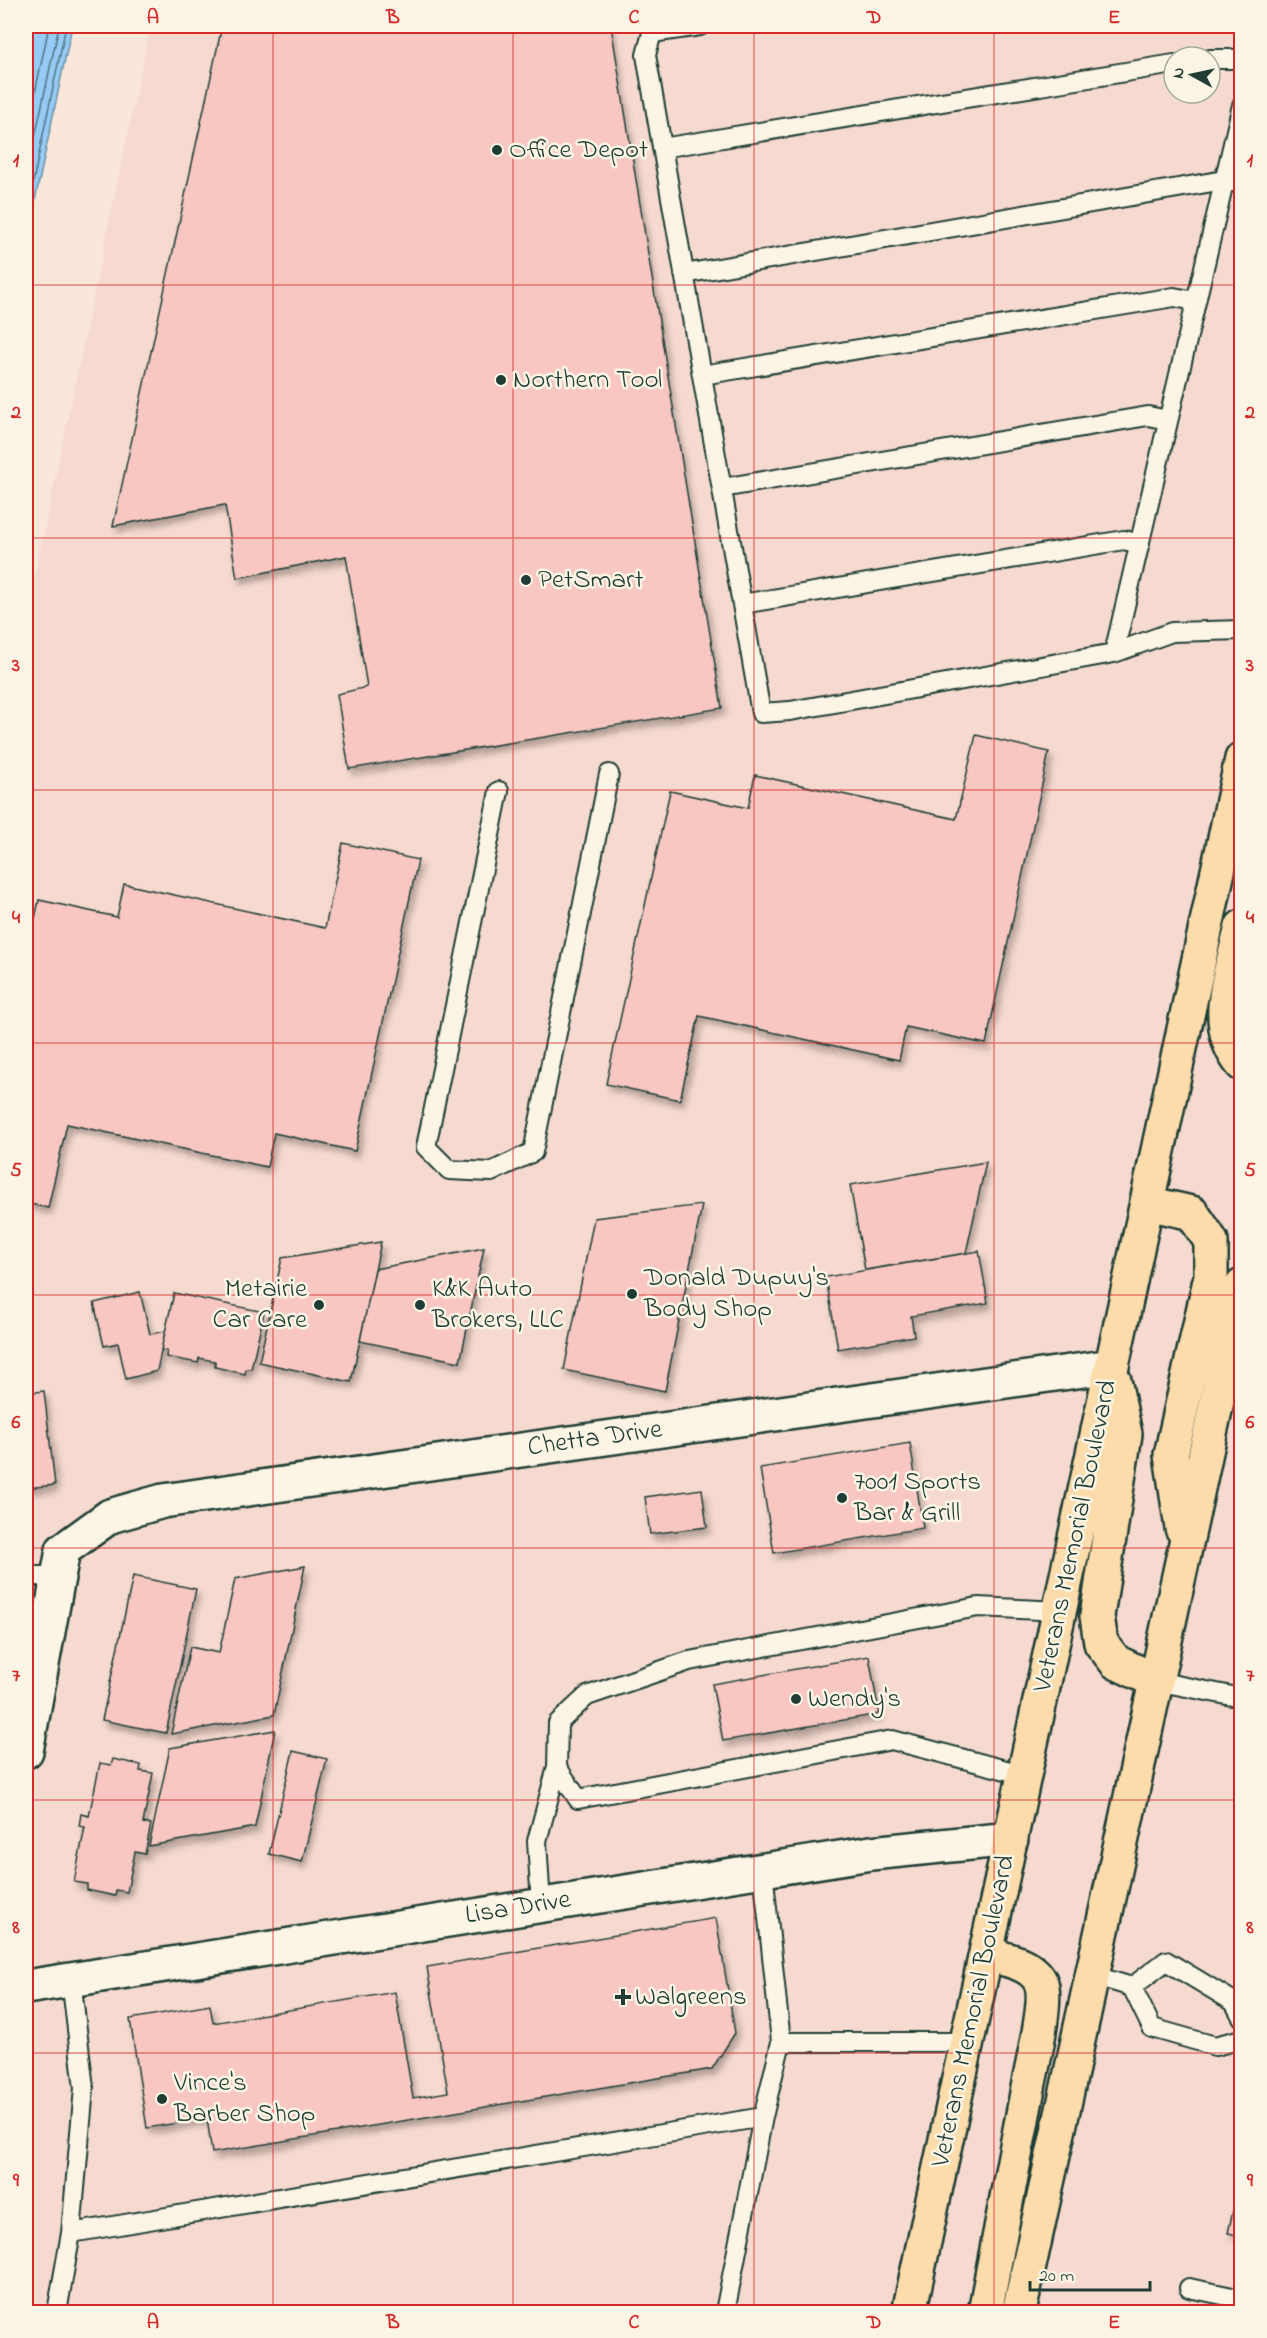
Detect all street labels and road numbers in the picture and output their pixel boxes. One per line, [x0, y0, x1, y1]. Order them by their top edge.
street label: Veterans Memorial Boulevard [1024, 1376, 1128, 1697]
street label: Chetta Drive [525, 1410, 666, 1468]
street label: Veterans Memorial Boulevard [922, 1851, 1026, 2172]
street label: Lisa Drive [462, 1880, 574, 1936]

